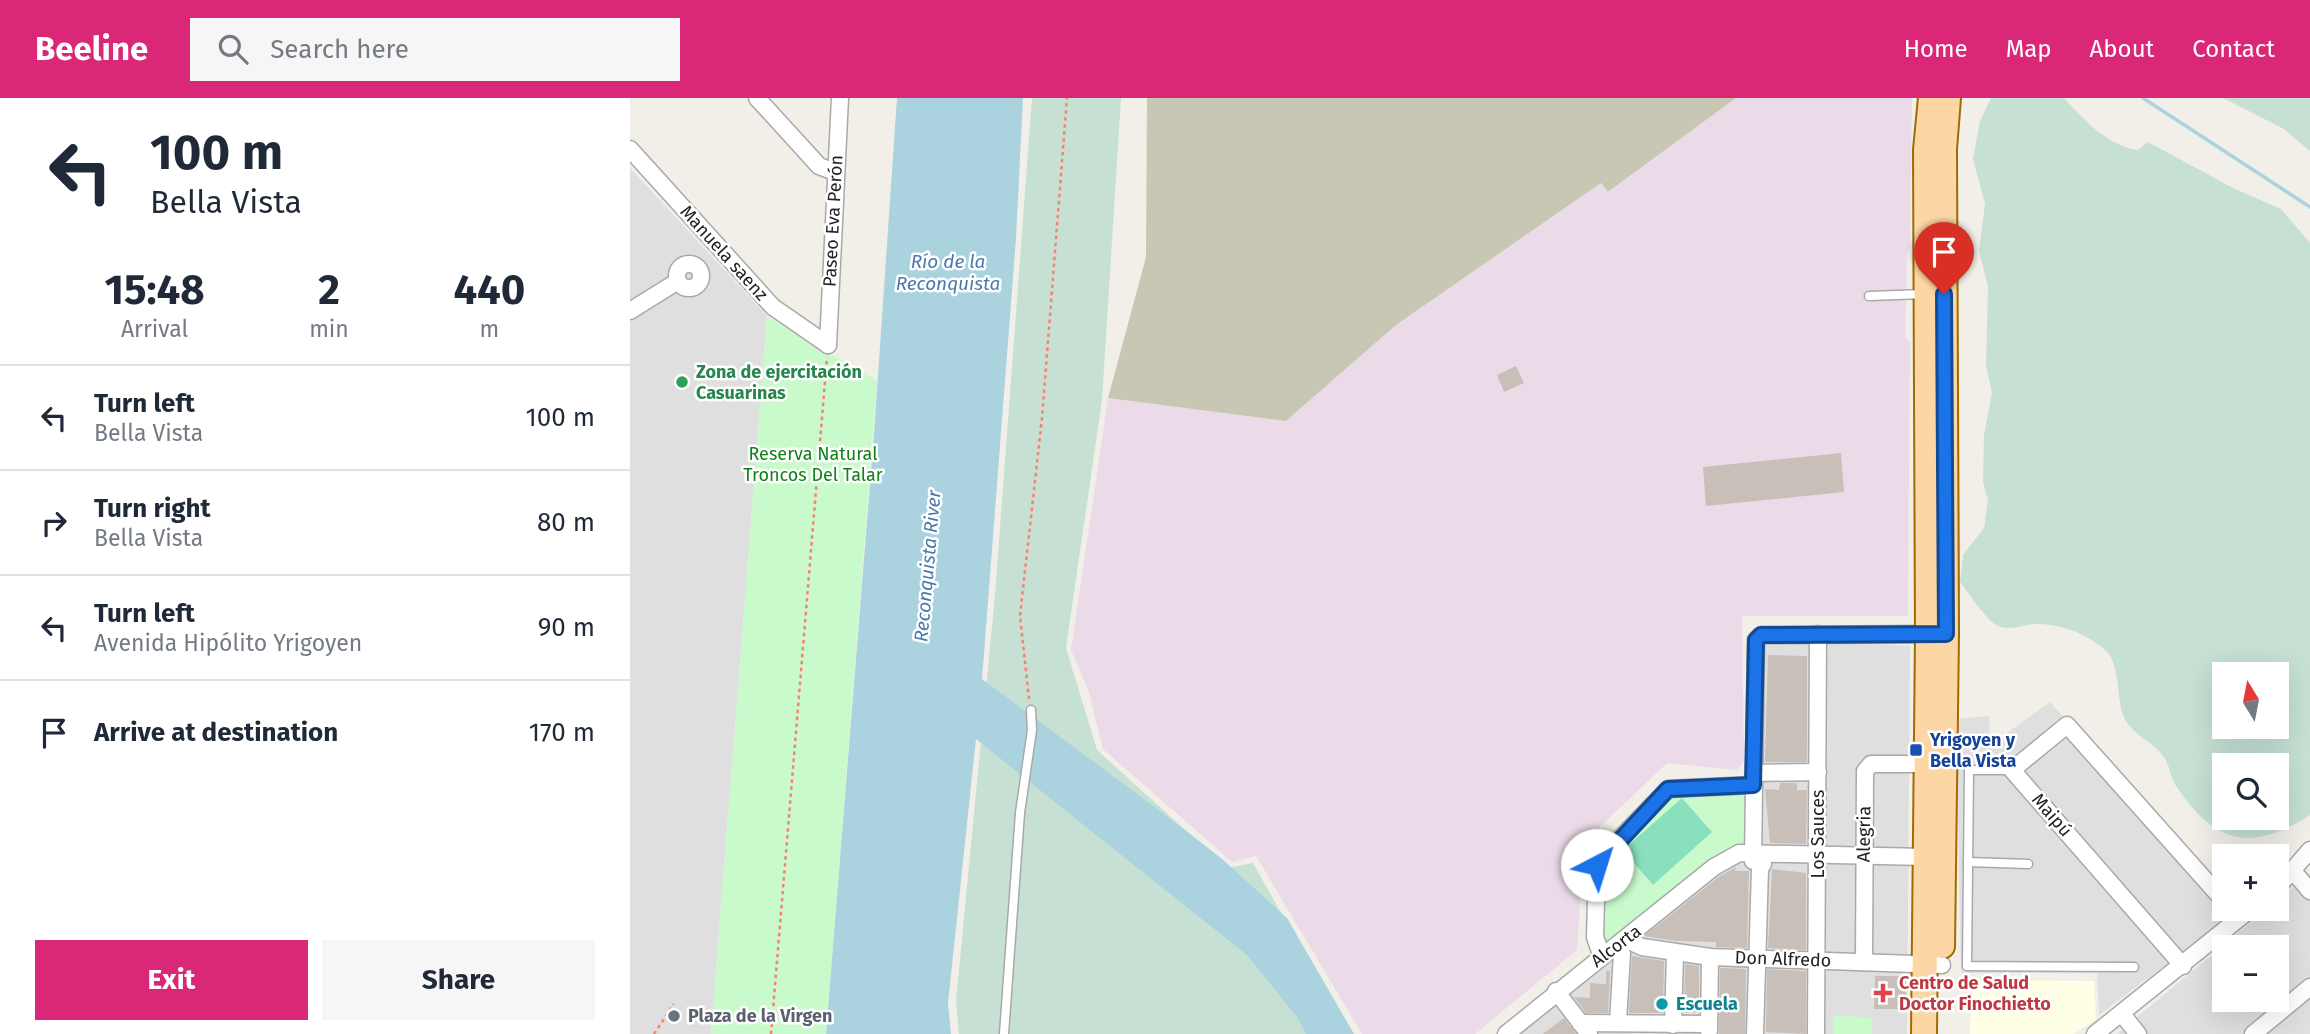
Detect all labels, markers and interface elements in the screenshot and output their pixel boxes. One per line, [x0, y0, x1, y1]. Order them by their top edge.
search box [190, 18, 680, 81]
text: Beeline [35, 29, 148, 69]
icon: search [214, 30, 252, 68]
text: Search here [270, 34, 409, 65]
text: Home [1904, 35, 1968, 63]
text: Map [2006, 35, 2052, 63]
text: About [2090, 35, 2154, 63]
text: Contact [2192, 35, 2275, 63]
text: 100 m [150, 123, 283, 182]
icon: left [35, 126, 126, 217]
street label: Paseo Eva Perón [819, 154, 847, 288]
text: Bella Vista [150, 183, 302, 221]
street label: Manuela saenz [675, 201, 773, 305]
pin [1914, 222, 1974, 294]
icon: arrive [1925, 233, 1963, 271]
water label: Río de la Reconquista [896, 250, 1000, 295]
text: 15:48 [105, 265, 205, 315]
text: 2 [318, 265, 340, 315]
text: 440 [453, 265, 525, 315]
text: Arrival [121, 315, 188, 343]
text: min [309, 315, 349, 343]
text: m [480, 315, 499, 343]
place label: Zona de ejercitación Casuarinas [696, 361, 862, 404]
marker: Zona de ejercitación Casuarinas [674, 374, 690, 390]
text: Turn left [94, 388, 195, 419]
icon: left [35, 399, 73, 437]
text: 100 m [526, 402, 595, 433]
text: Bella Vista [94, 419, 203, 447]
park label: Reserva Natural Troncos Del Talar [743, 443, 883, 486]
water label: Reconquista River [909, 488, 946, 643]
text: Turn right [94, 493, 211, 524]
icon: right [35, 504, 73, 542]
text: 80 m [537, 507, 595, 538]
text: Bella Vista [94, 524, 203, 552]
text: Turn left [94, 598, 195, 629]
icon: left [35, 609, 73, 647]
text: 90 m [538, 612, 595, 643]
text: Avenida Hipólito Yrigoyen [94, 629, 362, 657]
north arrow [2212, 662, 2289, 738]
map controls [2212, 662, 2289, 1012]
icon: arrive [35, 714, 73, 752]
text: Arrive at destination [94, 717, 338, 748]
text: 170 m [529, 717, 595, 748]
place label: Yrigoyen y Bella Vista [1929, 729, 2017, 772]
marker: Yrigoyen y Bella Vista [1908, 742, 1924, 758]
button: search [2212, 753, 2289, 830]
street label: Maipú [2027, 789, 2077, 841]
street label: Los Sauces [1807, 790, 1829, 878]
street label: Alegria [1853, 806, 1875, 862]
position arrow [1560, 828, 1634, 902]
button: + [2212, 844, 2289, 921]
street label: Alcorta [1586, 920, 1646, 972]
button: − [2212, 935, 2289, 1012]
button: Exit [35, 940, 308, 1020]
button: Share [322, 940, 595, 1020]
street label: Don Alfredo [1734, 946, 1832, 972]
place label: Centro de Salud Doctor Finochietto [1899, 972, 2051, 1015]
marker: Centro de Salud Doctor Finochietto [1873, 983, 1893, 1003]
place label: Escuela [1676, 993, 1738, 1015]
marker: Escuela [1654, 996, 1670, 1012]
place label: Plaza de la Virgen [688, 1005, 832, 1027]
marker: Plaza de la Virgen [666, 1008, 682, 1024]

